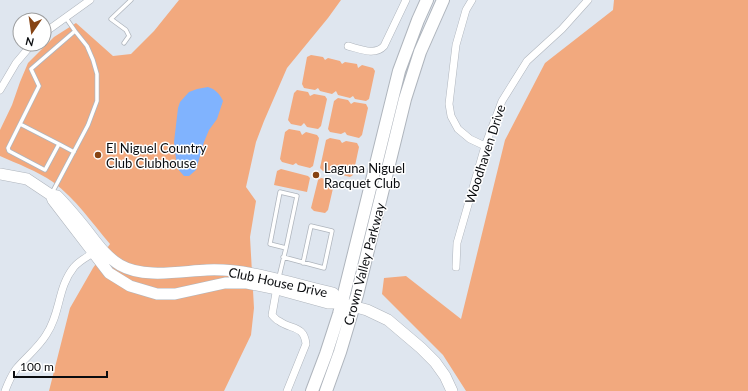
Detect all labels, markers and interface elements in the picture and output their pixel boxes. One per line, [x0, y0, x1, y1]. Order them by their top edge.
north arrow [12, 12, 52, 52]
text: N [24, 35, 35, 50]
street label: Woodhaven Drive [461, 102, 509, 206]
place label: El Niguel Country Club Clubhouse [106, 140, 207, 171]
marker: El Niguel Country Club Clubhouse [93, 150, 103, 160]
place label: Laguna Niguel Racquet Club [324, 160, 405, 191]
marker: Laguna Niguel Racquet Club [311, 170, 321, 180]
street label: Crown Valley Parkway [340, 201, 388, 327]
street label: Club House Drive [227, 264, 329, 300]
scale bar [14, 353, 107, 379]
text: 100 m [20, 359, 54, 374]

